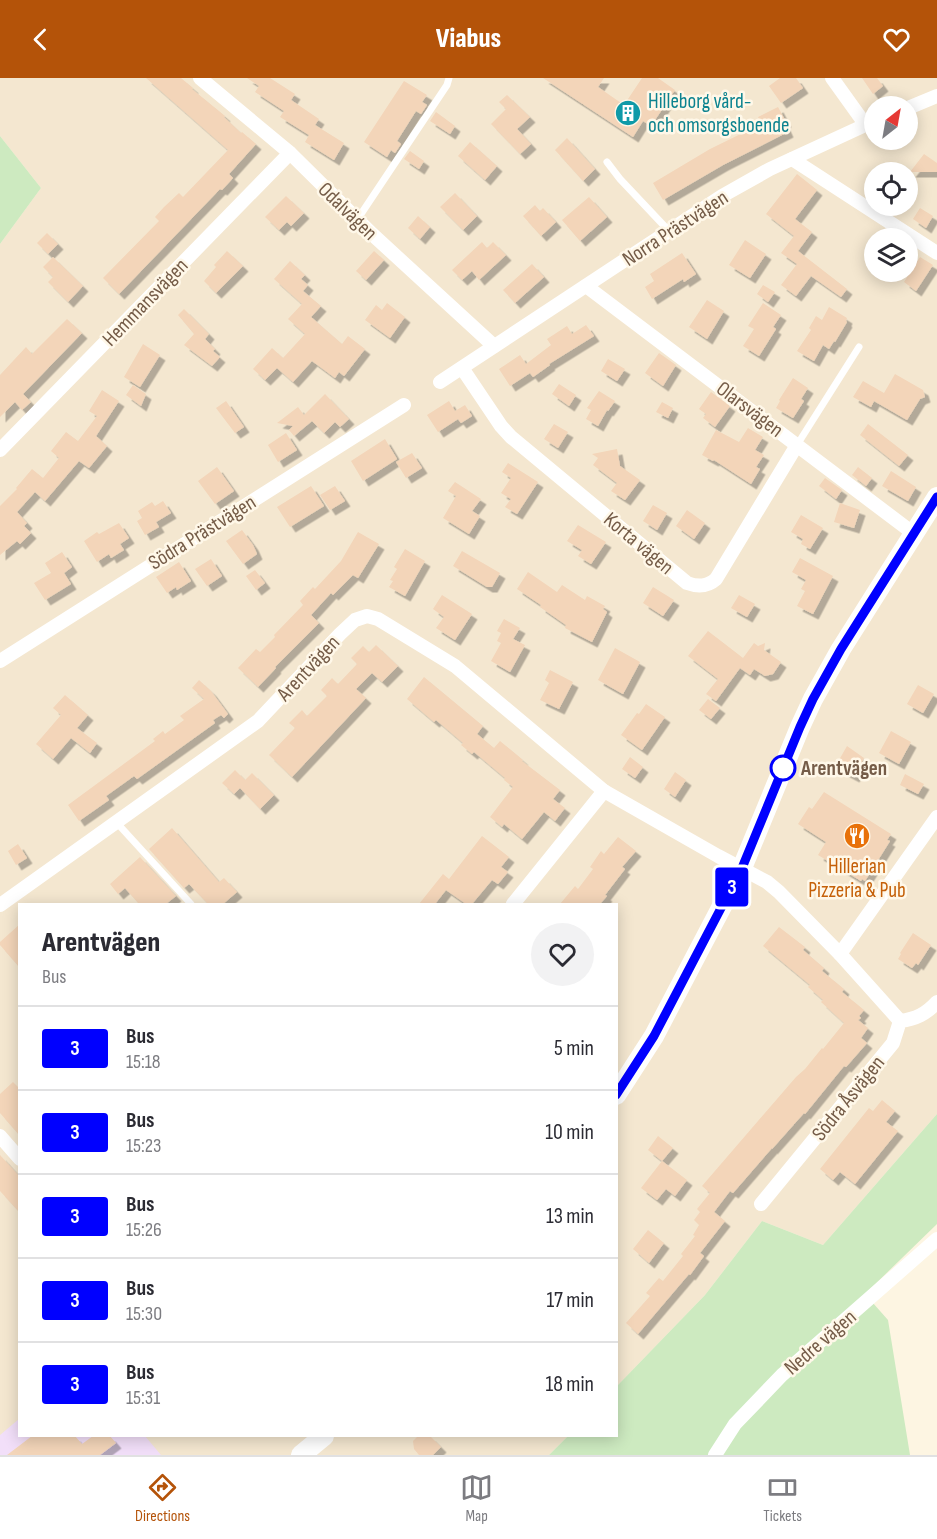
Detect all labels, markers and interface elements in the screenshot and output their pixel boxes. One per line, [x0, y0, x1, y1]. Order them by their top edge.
icon: back [24, 23, 57, 56]
text: Viabus [436, 23, 501, 55]
icon: heart [880, 23, 913, 56]
place label: Hilleborg vård- och omsorgsboende [648, 89, 789, 138]
north arrow [864, 96, 918, 150]
map controls [864, 96, 918, 282]
building icon: Hilleborg vård- och omsorgsboende [613, 98, 643, 128]
button: locate [864, 162, 918, 216]
street label: Odalvägen [313, 177, 382, 246]
street label: Norra Prästvägen [618, 185, 733, 272]
button: layers [864, 228, 918, 282]
street label: Hemmansvägen [97, 253, 193, 351]
street label: Olarsvägen [711, 376, 788, 443]
street label: Södra Prästvägen [144, 490, 261, 575]
street label: Korta vägen [599, 507, 679, 580]
street label: Arentvägen [271, 630, 345, 707]
marker: Arentvägen [770, 755, 796, 781]
place label: Arentvägen [800, 756, 887, 781]
restaurant icon: Hillerian Pizzeria & Pub [842, 821, 872, 851]
place label: Hillerian Pizzeria & Pub [808, 854, 906, 903]
line badge: 3 [712, 868, 752, 906]
text: 3 [727, 875, 737, 900]
button: heart [531, 923, 594, 986]
text: Arentvägen [42, 926, 160, 959]
text: Bus [42, 965, 66, 989]
text: Bus [126, 1023, 155, 1050]
text: 5 min [554, 1035, 594, 1062]
text: 3 [70, 1036, 80, 1061]
text: 15:18 [126, 1050, 161, 1074]
street label: Södra Åsvägen [807, 1051, 890, 1146]
text: Bus [126, 1107, 155, 1134]
text: 10 min [545, 1119, 594, 1146]
text: 3 [70, 1120, 80, 1145]
text: 15:23 [126, 1134, 161, 1158]
text: Bus [126, 1191, 155, 1218]
text: 13 min [546, 1203, 594, 1230]
text: 3 [70, 1204, 80, 1229]
text: 15:26 [126, 1218, 162, 1242]
text: Bus [126, 1275, 155, 1302]
text: 17 min [546, 1287, 594, 1314]
text: 3 [70, 1288, 80, 1313]
text: 15:30 [126, 1302, 162, 1326]
street label: Nedre vägen [779, 1304, 861, 1380]
text: Bus [126, 1359, 155, 1386]
text: 18 min [546, 1371, 594, 1398]
text: 3 [70, 1372, 80, 1397]
text: 15:31 [126, 1386, 160, 1410]
tab: Directions [135, 1471, 190, 1526]
tab: Map [460, 1471, 493, 1526]
tab: Tickets [763, 1471, 802, 1526]

